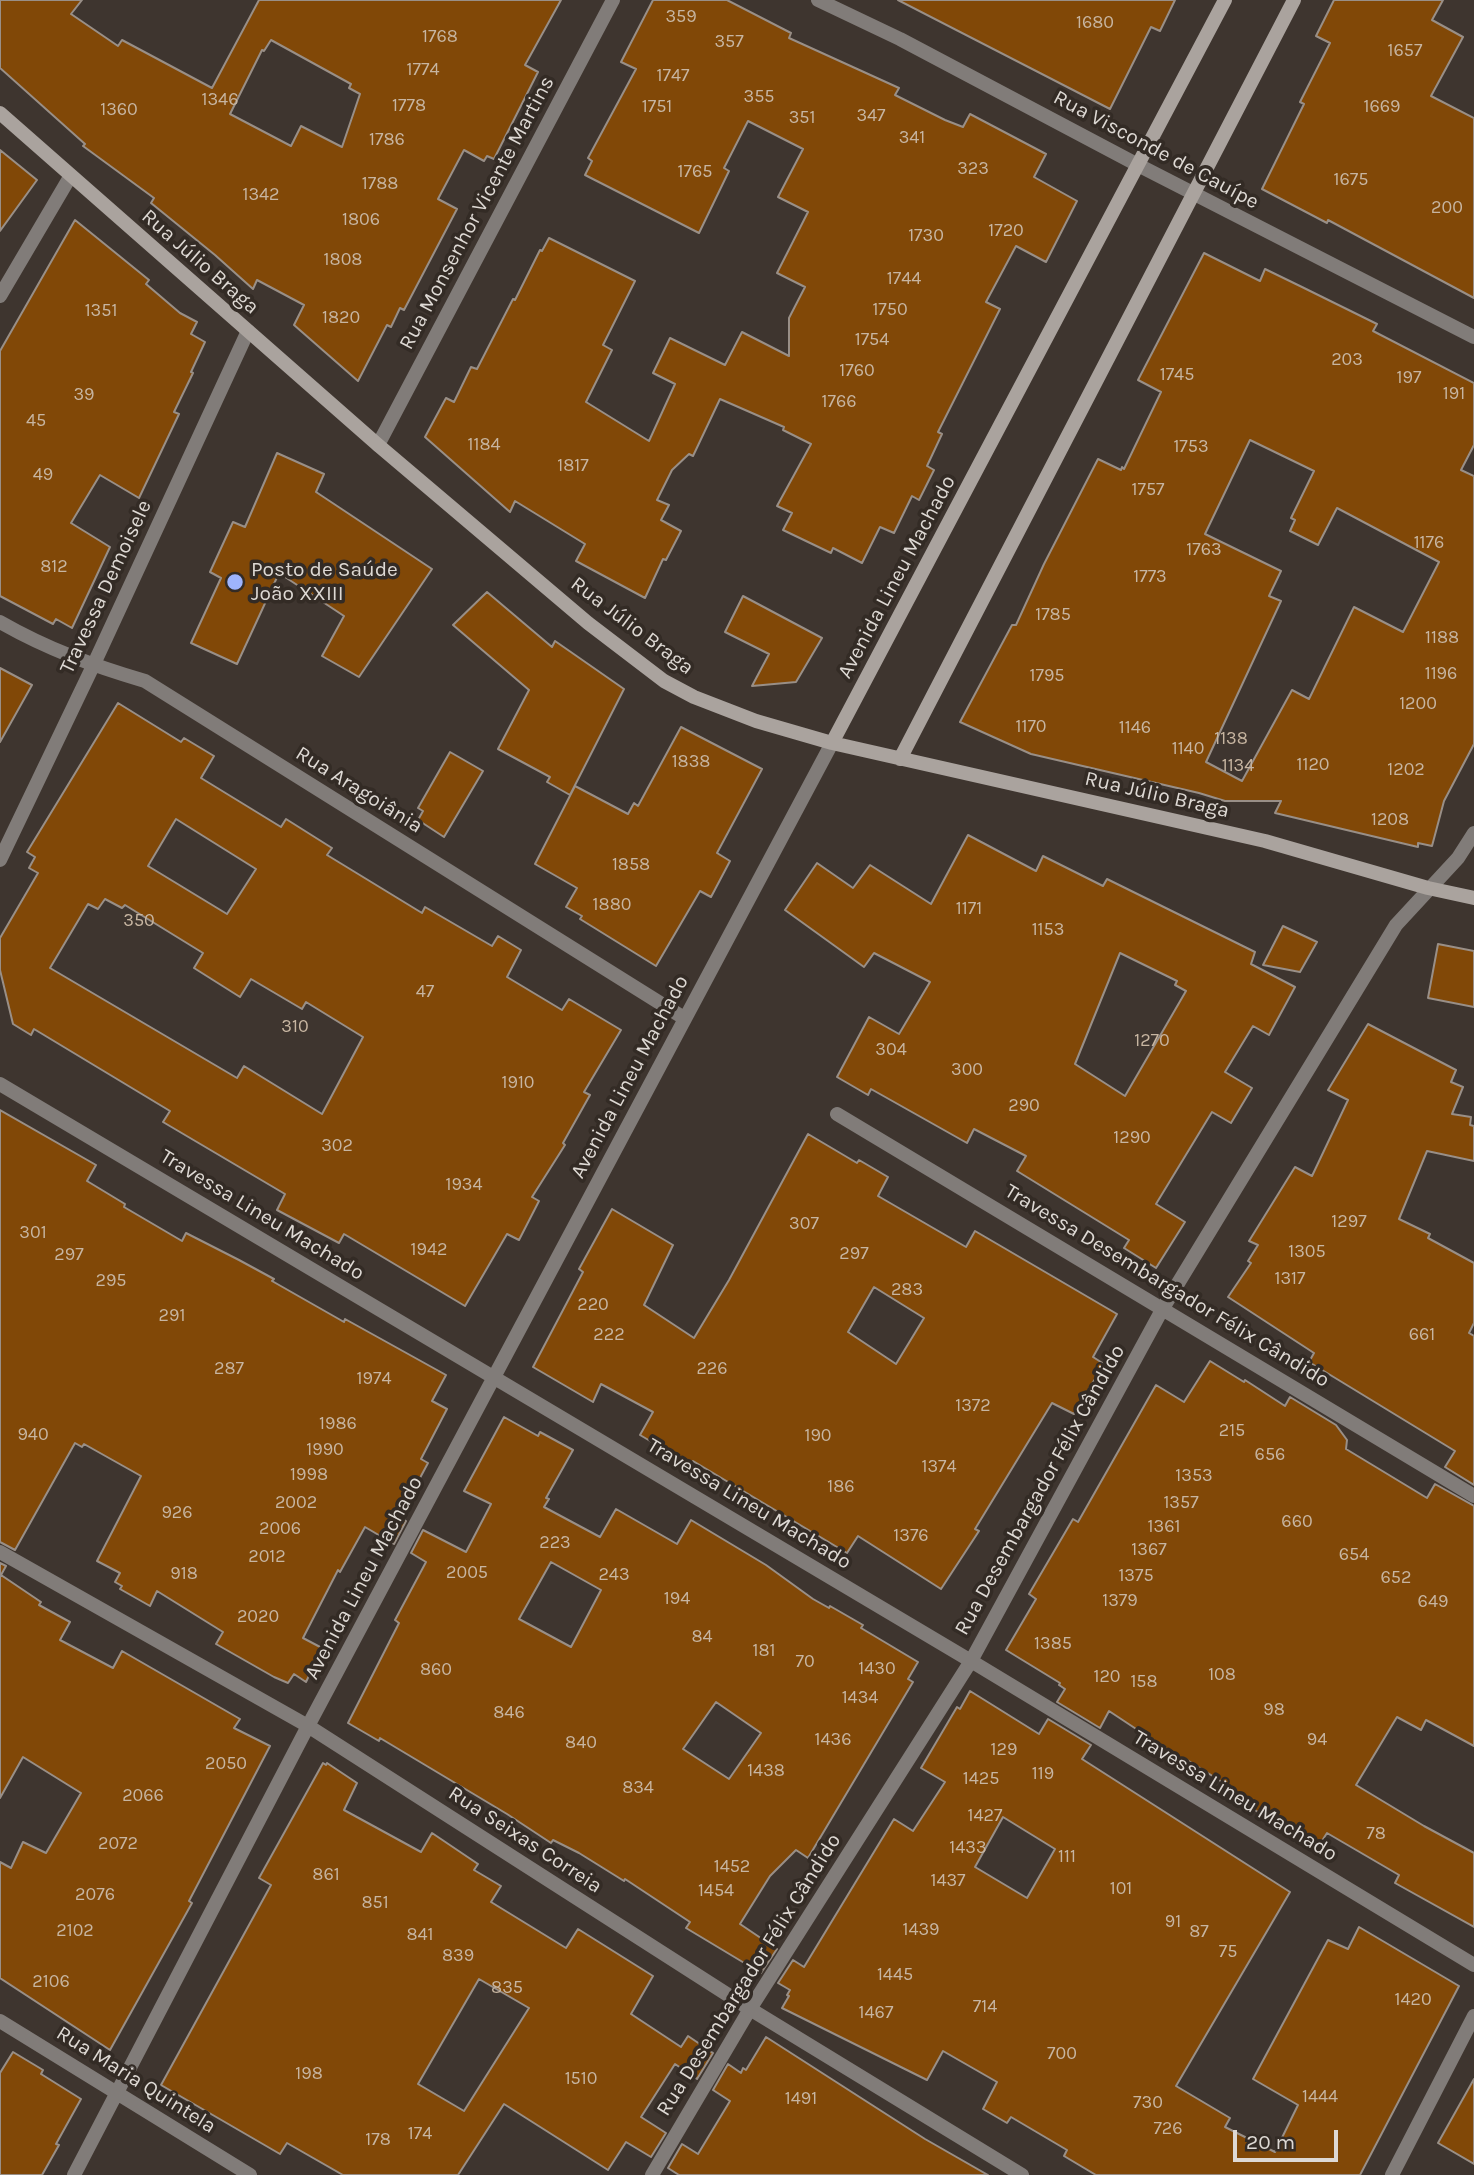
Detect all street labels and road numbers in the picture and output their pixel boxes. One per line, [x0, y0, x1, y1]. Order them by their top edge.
street label: Rua Monsenhor Vicente Martins [394, 72, 560, 354]
street label: Rua Visconde de Cauípe [1049, 85, 1263, 215]
street label: Rua Júlio Braga [136, 204, 264, 320]
street label: Avenida Lineu Machado [833, 471, 961, 683]
street label: Travessa Demoisele [55, 496, 157, 678]
street label: Rua Júlio Braga [566, 572, 698, 680]
street label: Rua Aragoiânia [291, 741, 427, 839]
street label: Rua Júlio Braga [1082, 766, 1232, 824]
street label: Avenida Lineu Machado [566, 971, 694, 1183]
street label: Travessa Lineu Machado [155, 1144, 369, 1286]
street label: Travessa Desembargador Félix Cândido [1000, 1179, 1334, 1393]
street label: Rua Desembargador Félix Cândido [949, 1340, 1131, 1640]
street label: Travessa Lineu Machado [642, 1433, 856, 1575]
street label: Avenida Lineu Machado [300, 1472, 428, 1684]
street label: Travessa Lineu Machado [1128, 1725, 1342, 1867]
street label: Rua Seixas Correia [443, 1781, 607, 1899]
street label: Rua Desembargador Félix Cândido [651, 1829, 847, 2121]
street label: Rua Maria Quintela [52, 2021, 220, 2139]

